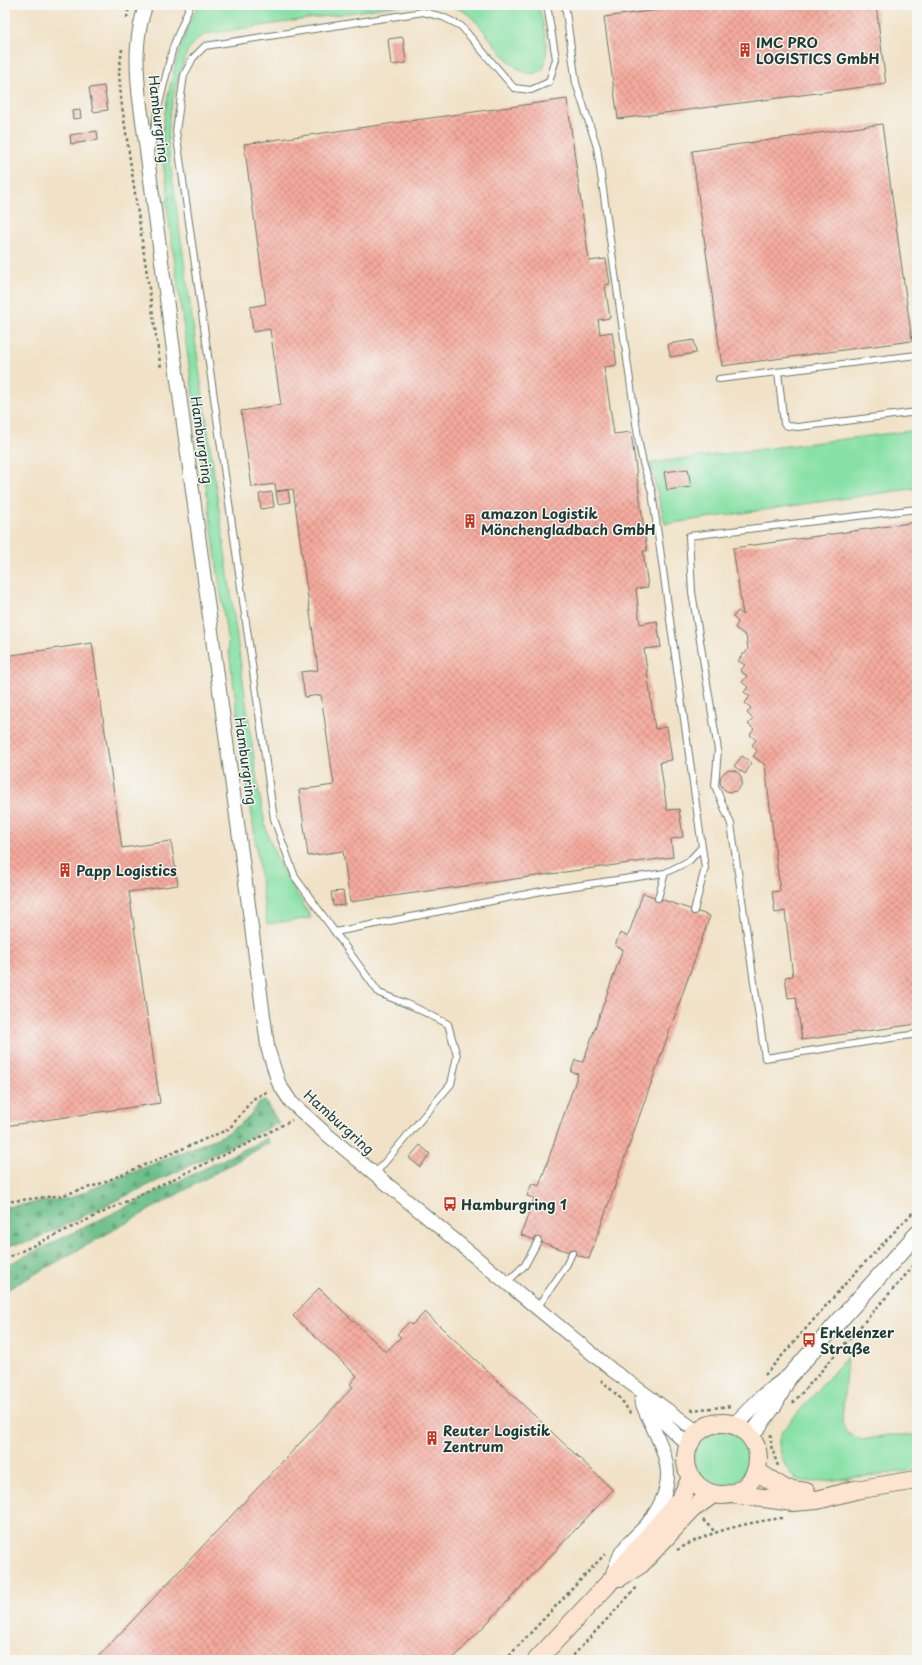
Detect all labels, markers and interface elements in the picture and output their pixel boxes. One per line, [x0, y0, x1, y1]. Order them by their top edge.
place label: IMC PRO LOGISTICS GmbH [756, 32, 879, 69]
building icon: IMC PRO LOGISTICS GmbH [737, 42, 753, 58]
street label: Hamburgring [143, 74, 175, 164]
street label: Hamburgring [185, 395, 219, 485]
place label: amazon Logistik Mönchengladbach GmbH [481, 503, 656, 540]
building icon: amazon Logistik Mönchengladbach GmbH [462, 513, 478, 529]
street label: Hamburgring [229, 716, 263, 806]
place label: Papp Logistics [76, 860, 177, 881]
building icon: Papp Logistics [57, 862, 73, 878]
street label: Hamburgring [299, 1085, 379, 1159]
place label: Hamburgring 1 [461, 1194, 567, 1215]
bus stop icon: Hamburgring 1 [442, 1196, 458, 1212]
place label: Erkelenzer Straße [820, 1322, 895, 1359]
bus stop icon: Erkelenzer Straße [801, 1332, 817, 1348]
place label: Reuter Logistik Zentrum [443, 1420, 551, 1457]
building icon: Reuter Logistik Zentrum [424, 1430, 440, 1446]

